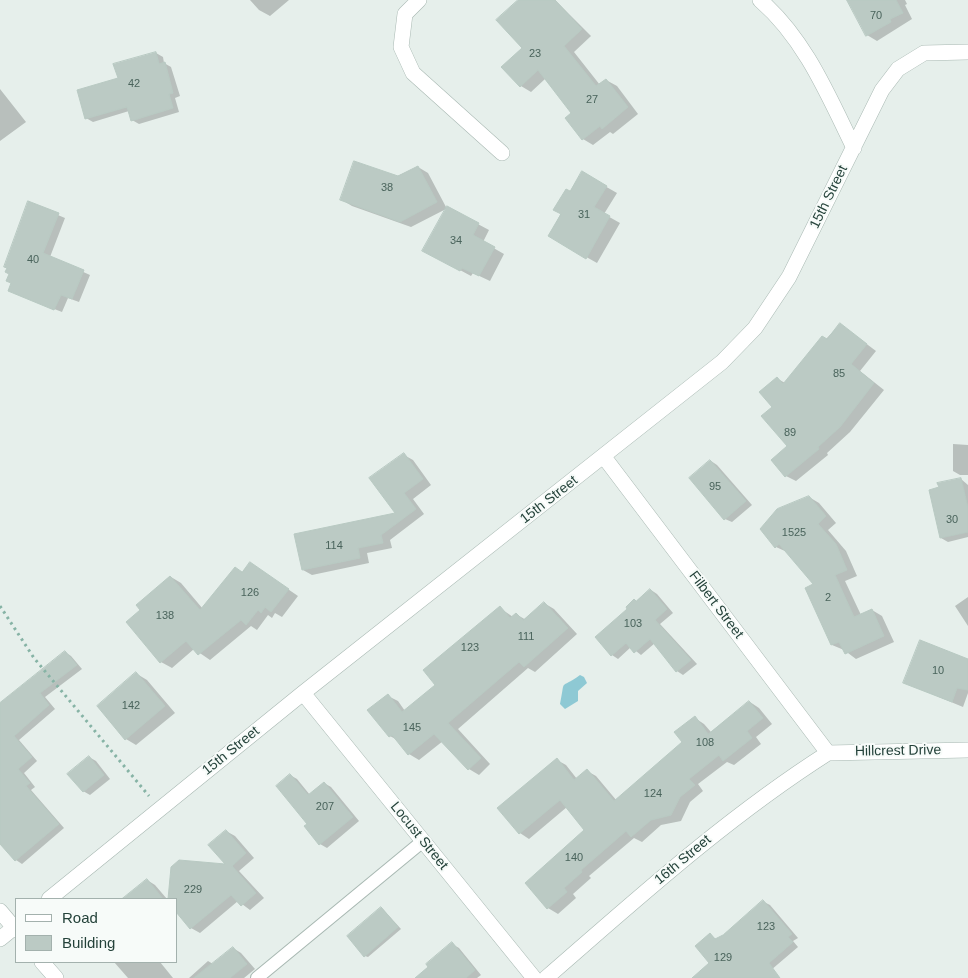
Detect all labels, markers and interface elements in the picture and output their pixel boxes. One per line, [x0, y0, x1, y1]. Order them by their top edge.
house number: 70 [870, 9, 882, 23]
house number: 23 [529, 47, 541, 61]
house number: 42 [128, 77, 140, 91]
house number: 27 [586, 93, 598, 107]
street label: 15th Street [806, 163, 852, 231]
house number: 38 [381, 181, 393, 195]
house number: 31 [578, 208, 590, 222]
house number: 34 [450, 234, 462, 248]
house number: 40 [27, 253, 39, 267]
house number: 85 [833, 367, 845, 381]
house number: 89 [784, 426, 796, 440]
street label: 15th Street [517, 472, 581, 528]
house number: 95 [709, 480, 721, 494]
house number: 30 [946, 513, 958, 527]
house number: 1525 [782, 526, 806, 540]
house number: 114 [325, 539, 343, 553]
street label: Filbert Street [685, 568, 747, 642]
house number: 126 [241, 586, 259, 600]
house number: 2 [825, 591, 831, 605]
house number: 138 [156, 609, 174, 623]
house number: 103 [624, 617, 642, 631]
house number: 111 [518, 630, 534, 644]
house number: 123 [461, 641, 479, 655]
house number: 10 [932, 664, 944, 678]
house number: 142 [122, 699, 140, 713]
house number: 145 [403, 721, 421, 735]
street label: 15th Street [199, 723, 263, 779]
house number: 108 [696, 736, 714, 750]
street label: Hillcrest Drive [855, 742, 941, 760]
house number: 124 [644, 787, 662, 801]
street label: Locust Street [387, 799, 451, 873]
house number: 207 [316, 800, 334, 814]
street label: 16th Street [651, 832, 715, 888]
house number: 140 [565, 851, 583, 865]
house number: 229 [184, 883, 202, 897]
legend [15, 898, 178, 963]
text: Road [62, 909, 98, 926]
house number: 123 [757, 920, 775, 934]
text: Building [62, 934, 115, 951]
house number: 129 [714, 951, 732, 965]

